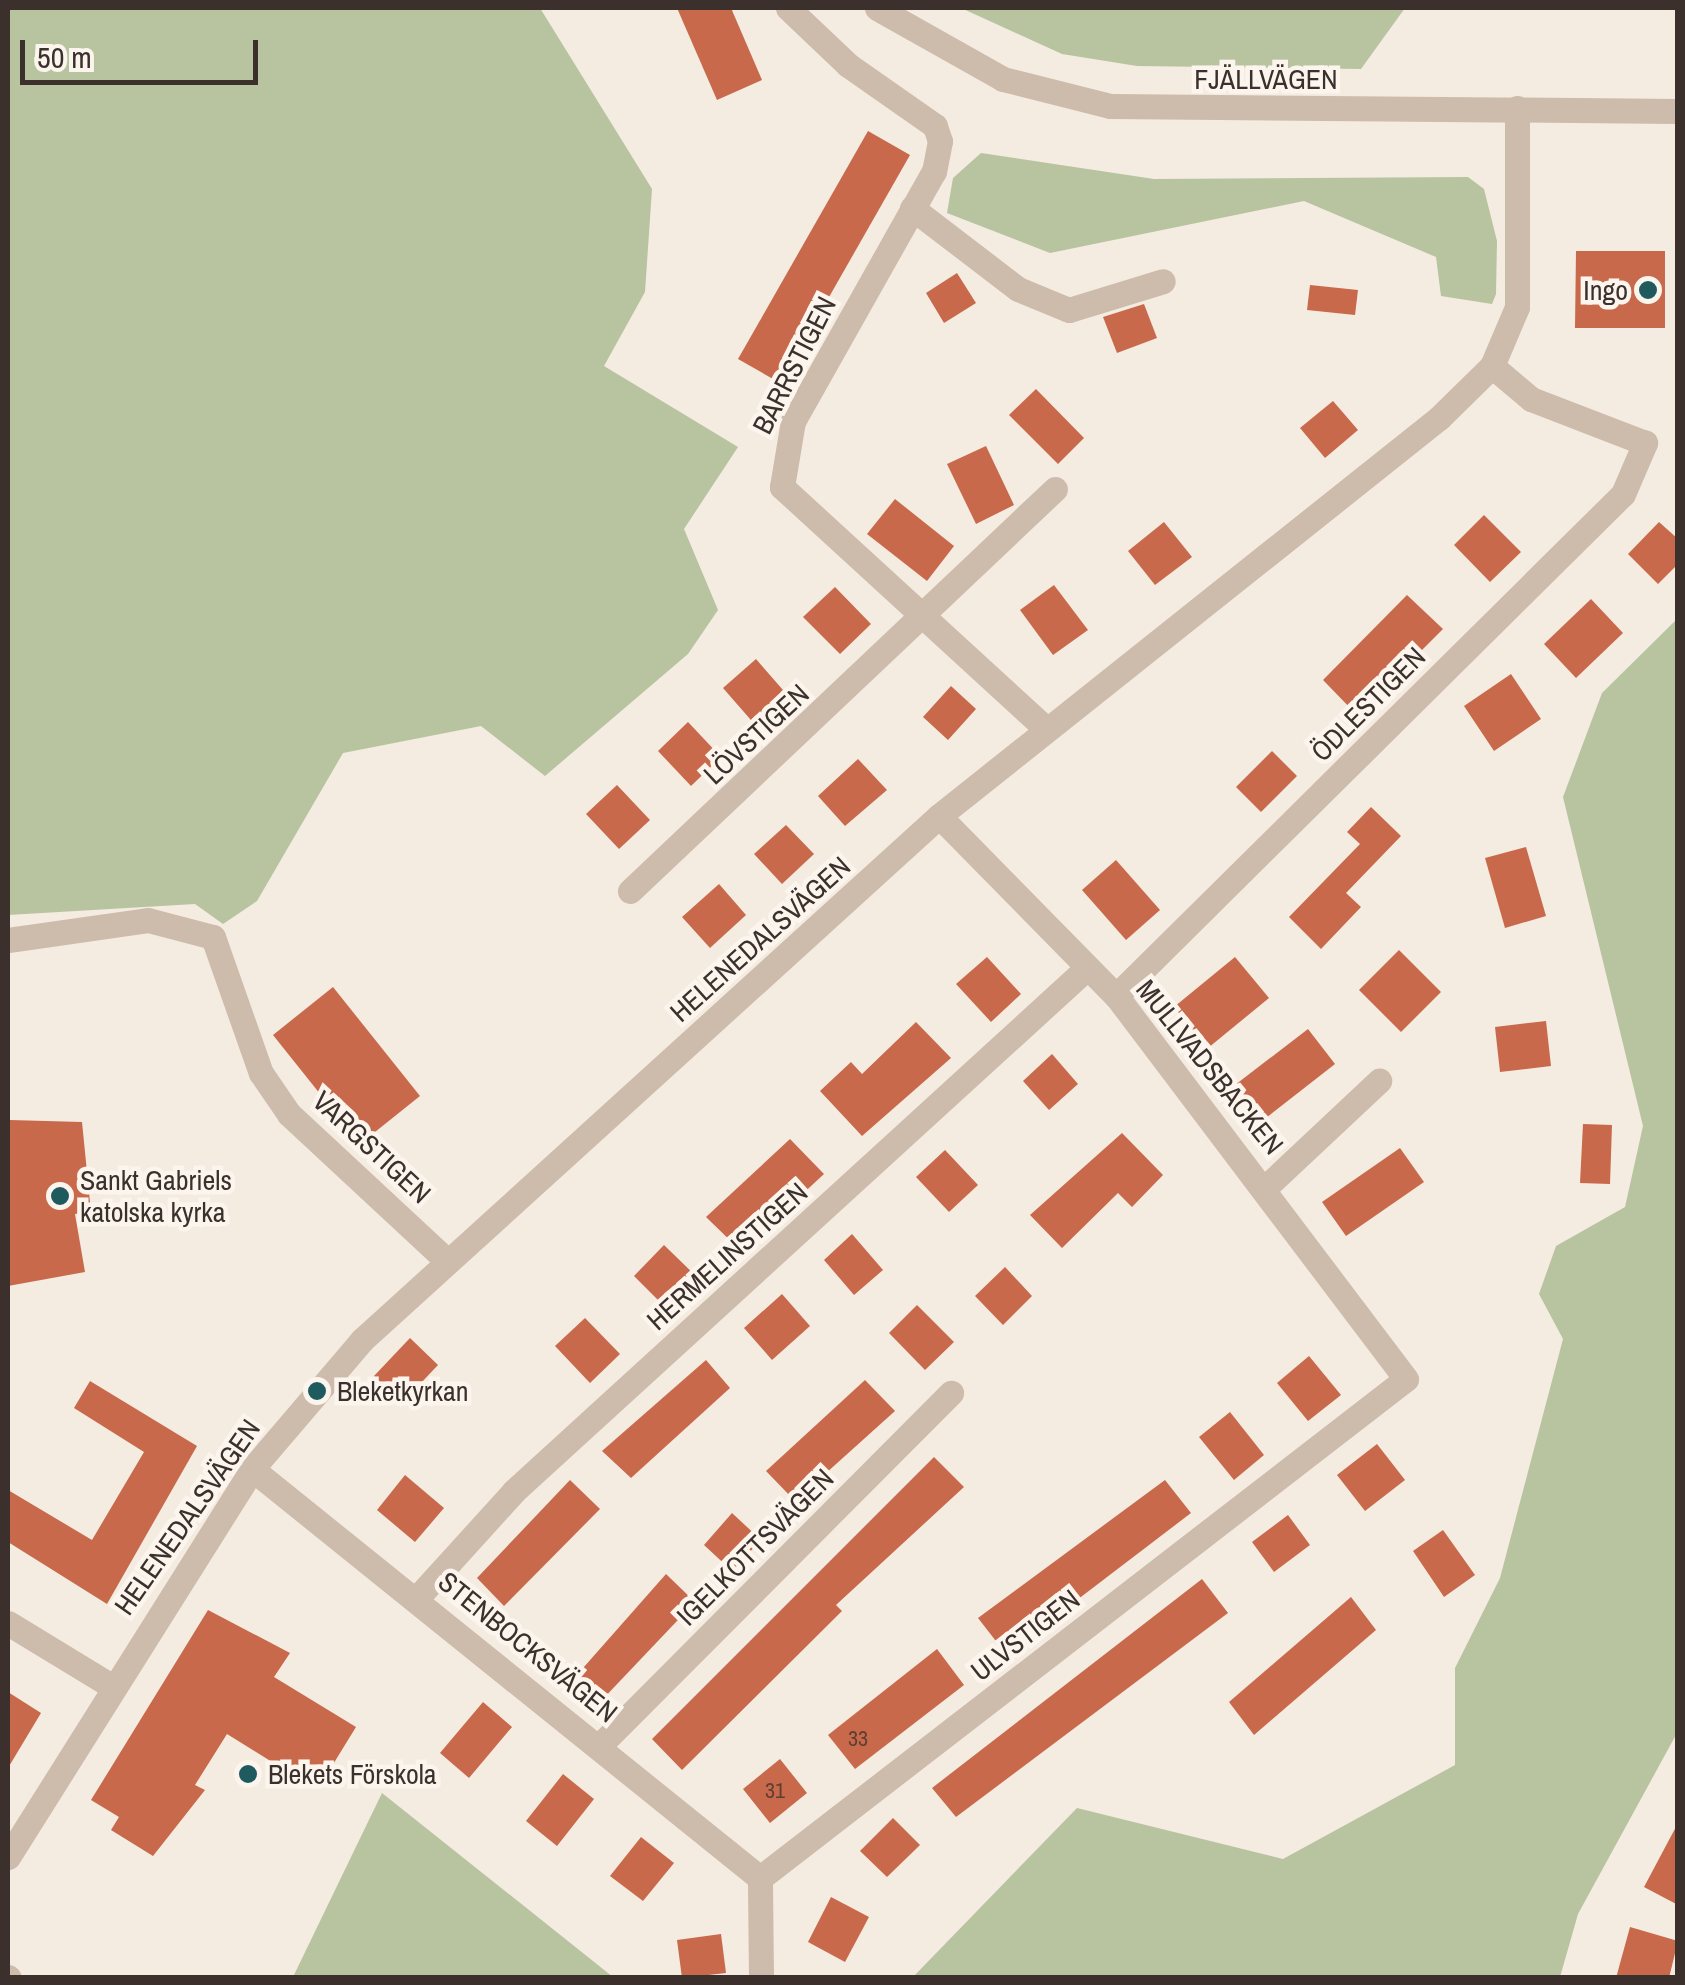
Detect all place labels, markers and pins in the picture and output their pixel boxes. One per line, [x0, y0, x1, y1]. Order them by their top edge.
place label: Ingo [1583, 273, 1628, 307]
marker: Ingo [1637, 279, 1659, 301]
place label: Sankt Gabriels katolska kyrka [80, 1163, 232, 1229]
marker: Sankt Gabriels katolska kyrka [49, 1185, 71, 1207]
place label: Bleketkyrkan [337, 1374, 468, 1408]
marker: Bleketkyrkan [306, 1380, 328, 1402]
place label: Blekets Förskola [268, 1757, 437, 1791]
marker: Blekets Förskola [237, 1763, 259, 1785]

